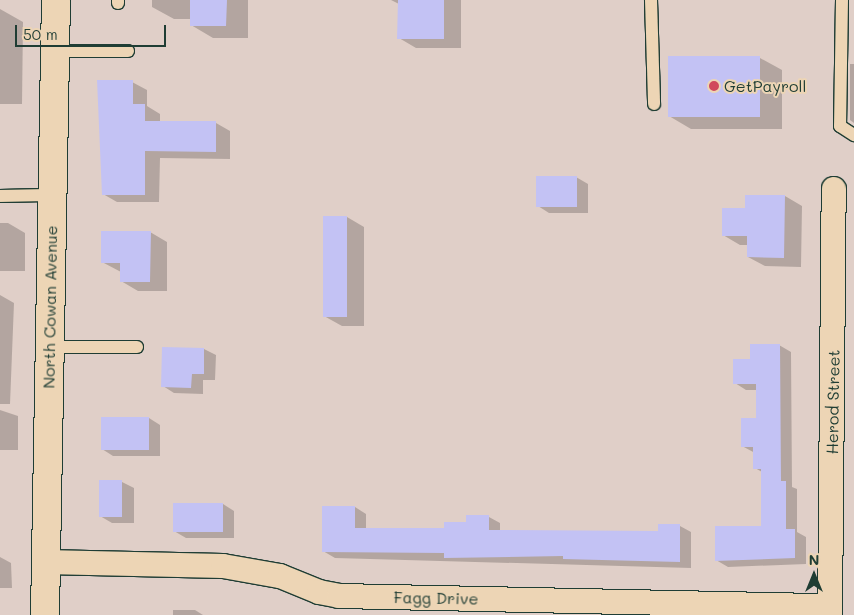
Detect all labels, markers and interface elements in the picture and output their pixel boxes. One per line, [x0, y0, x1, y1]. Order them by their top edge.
scale bar [18, 15, 169, 47]
text: 50 m [23, 24, 58, 44]
place label: GetPayroll [724, 76, 806, 96]
marker: GetPayroll [708, 80, 720, 92]
street label: North Cowan Avenue [39, 225, 61, 389]
street label: Herod Street [822, 349, 844, 455]
north arrow [789, 550, 839, 600]
text: N [809, 550, 819, 569]
street label: Fagg Drive [393, 588, 479, 608]

